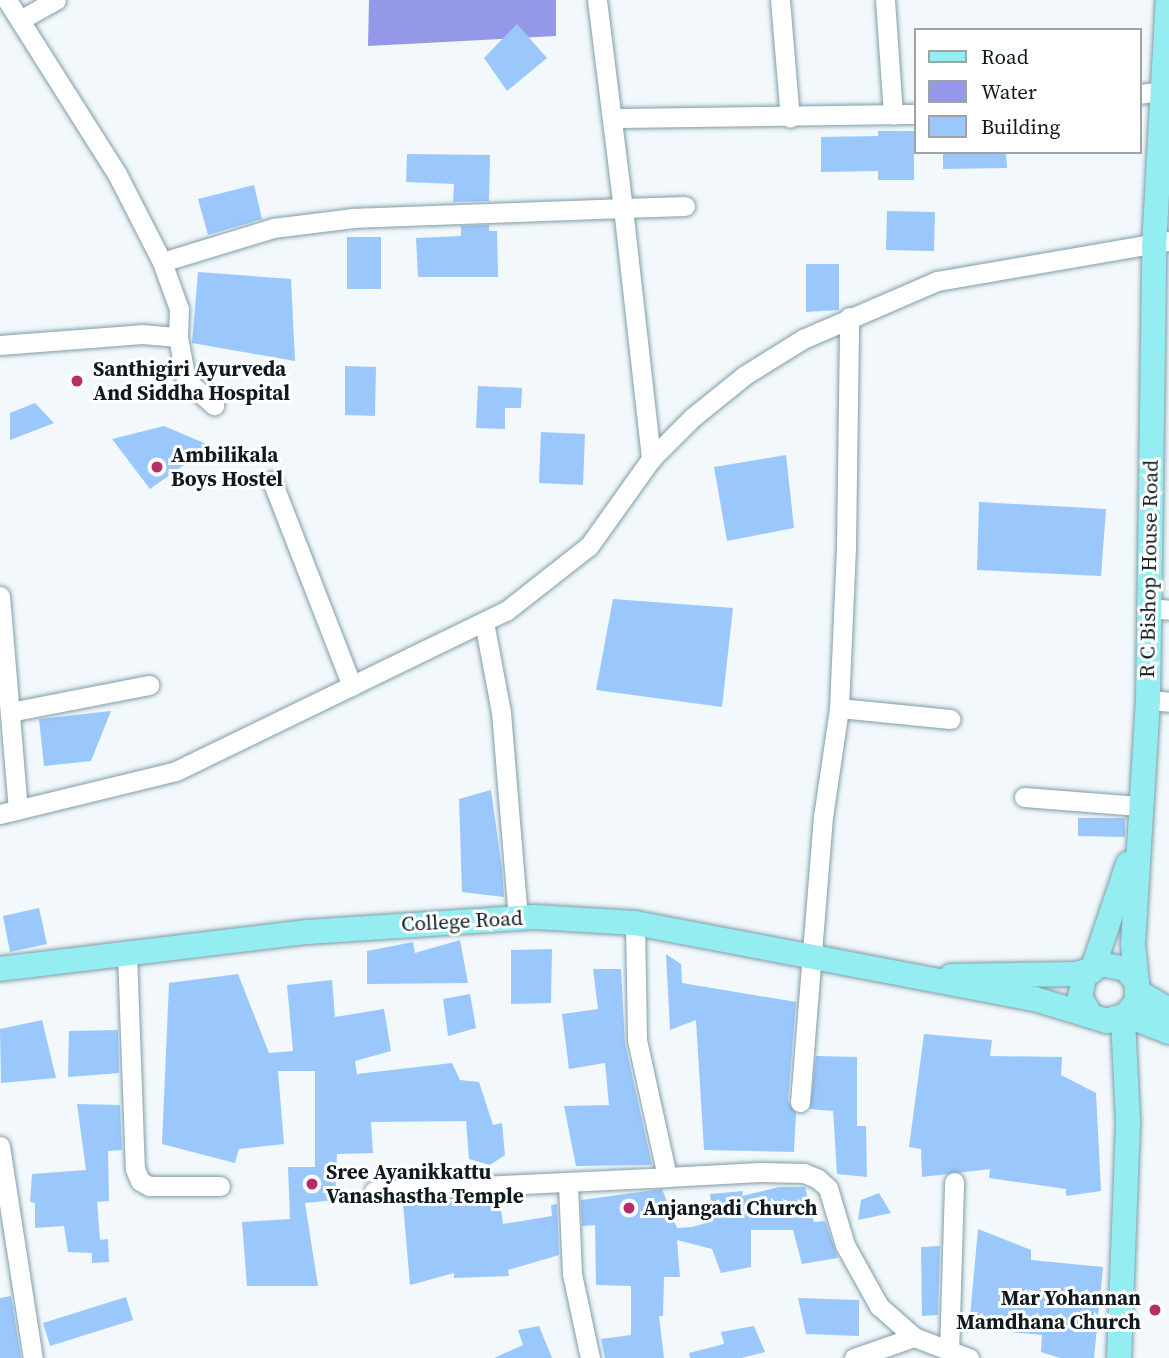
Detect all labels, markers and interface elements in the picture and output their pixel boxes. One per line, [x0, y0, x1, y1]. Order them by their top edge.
legend [914, 28, 1141, 154]
text: Road [981, 42, 1029, 71]
text: Water [981, 77, 1037, 106]
text: Building [981, 112, 1060, 141]
place label: Santhigiri Ayurveda And Siddha Hospital [93, 356, 290, 406]
marker: Santhigiri Ayurveda And Siddha Hospital [67, 371, 87, 391]
place label: Ambilikala Boys Hostel [171, 442, 283, 492]
marker: Ambilikala Boys Hostel [149, 459, 165, 475]
street label: R C Bishop House Road [1134, 460, 1164, 678]
street label: College Road [401, 905, 523, 937]
place label: Sree Ayanikkattu Vanashastha Temple [326, 1159, 524, 1209]
marker: Sree Ayanikkattu Vanashastha Temple [304, 1176, 320, 1192]
place label: Anjangadi Church [643, 1195, 818, 1221]
marker: Anjangadi Church [621, 1200, 637, 1216]
place label: Mar Yohannan Mamdhana Church [956, 1285, 1141, 1335]
marker: Mar Yohannan Mamdhana Church [1147, 1302, 1163, 1318]

